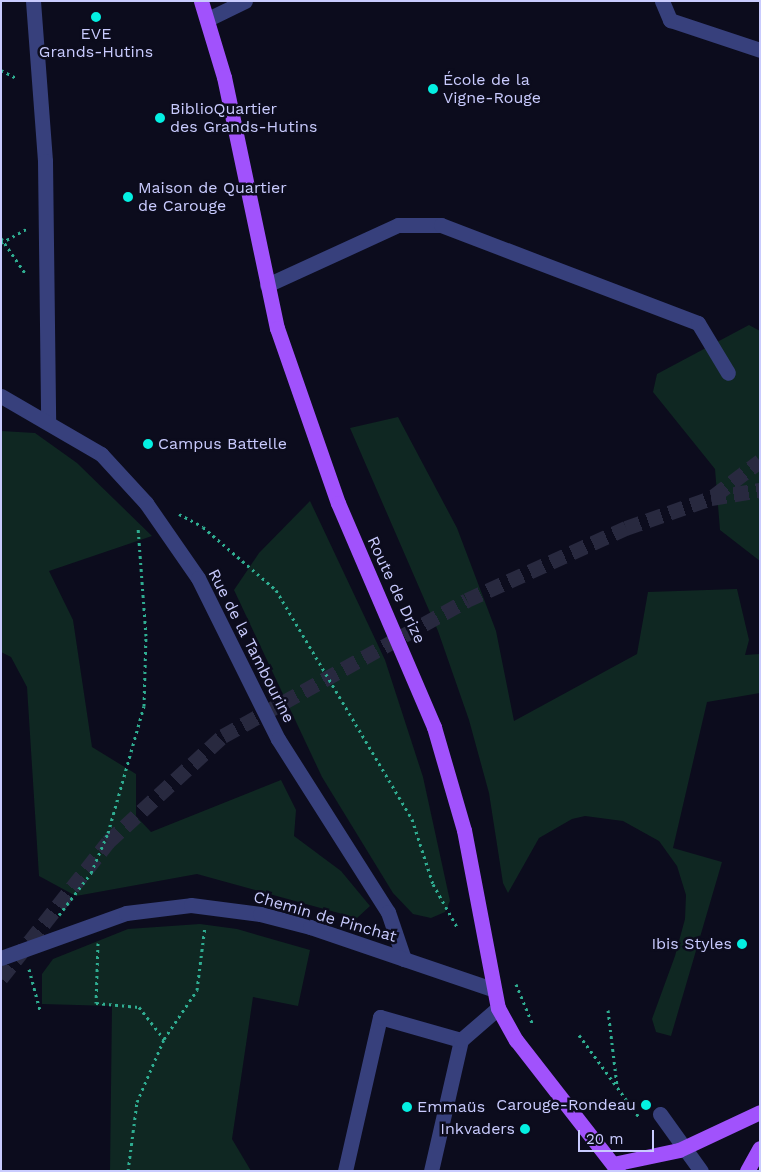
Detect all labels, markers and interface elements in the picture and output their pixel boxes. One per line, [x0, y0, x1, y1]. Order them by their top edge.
marker: EVE Grands-Hutins [90, 11, 102, 23]
place label: EVE Grands-Hutins [39, 24, 153, 62]
place label: École de la Vigne-Rouge [443, 70, 541, 108]
marker: École de la Vigne-Rouge [427, 83, 439, 95]
place label: BiblioQuartier des Grands-Hutins [170, 99, 317, 137]
marker: BiblioQuartier des Grands-Hutins [154, 112, 166, 124]
place label: Maison de Quartier de Carouge [138, 178, 287, 216]
marker: Maison de Quartier de Carouge [122, 191, 134, 203]
place label: Campus Battelle [158, 434, 287, 454]
marker: Campus Battelle [142, 438, 154, 450]
street label: Route de Drize [363, 533, 429, 647]
street label: Rue de la Tambourine [204, 565, 298, 727]
street label: Chemin de Pinchat [251, 887, 399, 947]
place label: Ibis Styles [651, 934, 732, 954]
marker: Ibis Styles [736, 938, 748, 950]
place label: Carouge-Rondeau [496, 1095, 636, 1115]
place label: Emmaüs [417, 1097, 485, 1117]
marker: Carouge-Rondeau [640, 1099, 652, 1111]
marker: Emmaüs [401, 1101, 413, 1113]
place label: Inkvaders [440, 1119, 515, 1139]
scale bar [581, 1120, 657, 1152]
marker: Inkvaders [519, 1123, 531, 1135]
text: 20 m [586, 1130, 624, 1148]

